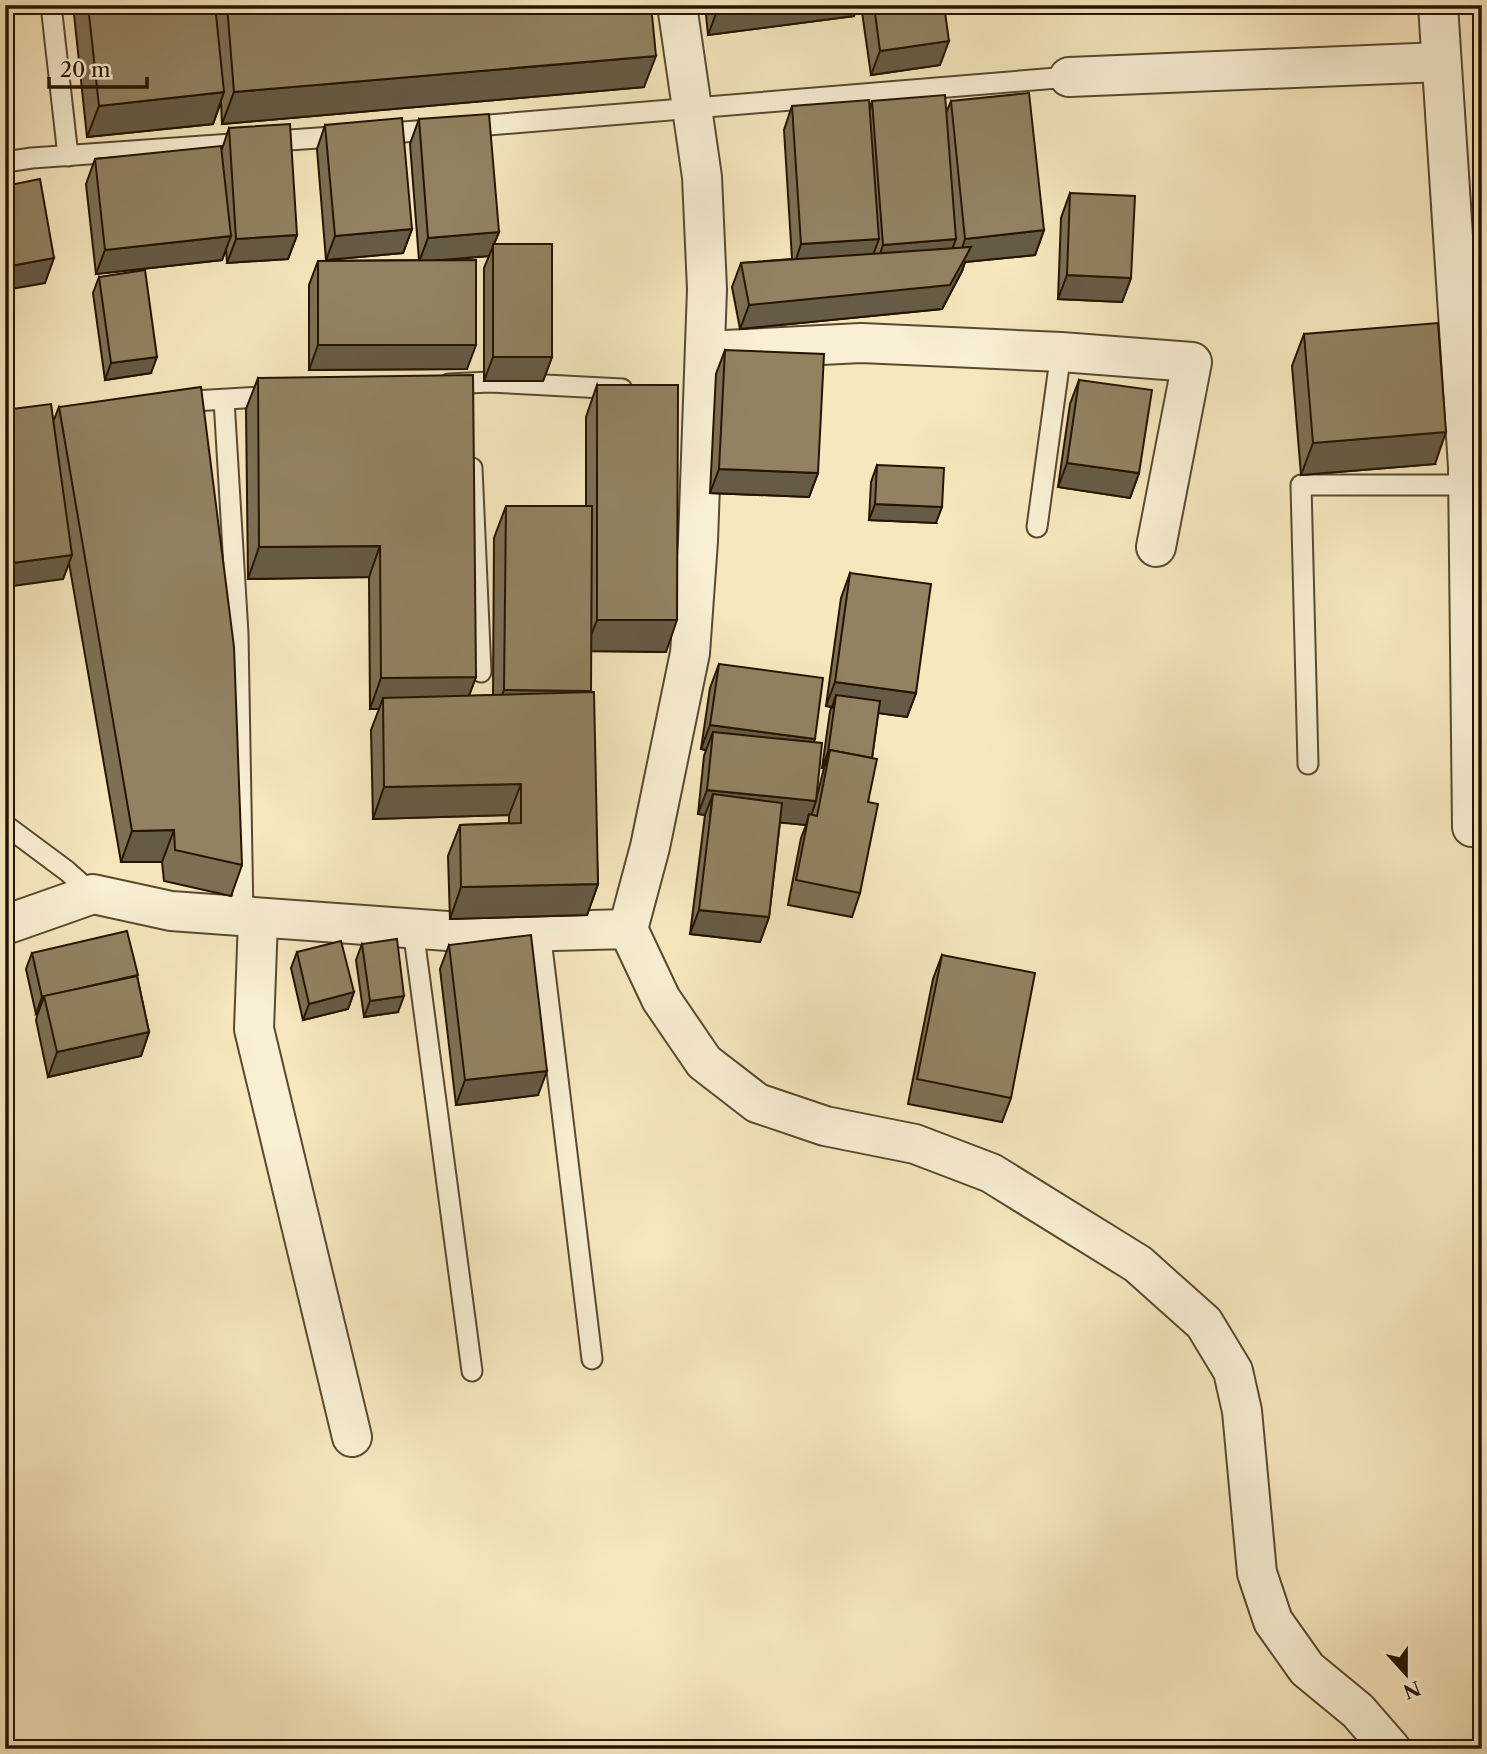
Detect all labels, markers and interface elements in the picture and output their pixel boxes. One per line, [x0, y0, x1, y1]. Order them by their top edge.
scale bar [49, 46, 147, 90]
text: 20 m [60, 57, 111, 82]
north arrow [1372, 1638, 1442, 1708]
text: N [1400, 1676, 1424, 1703]

